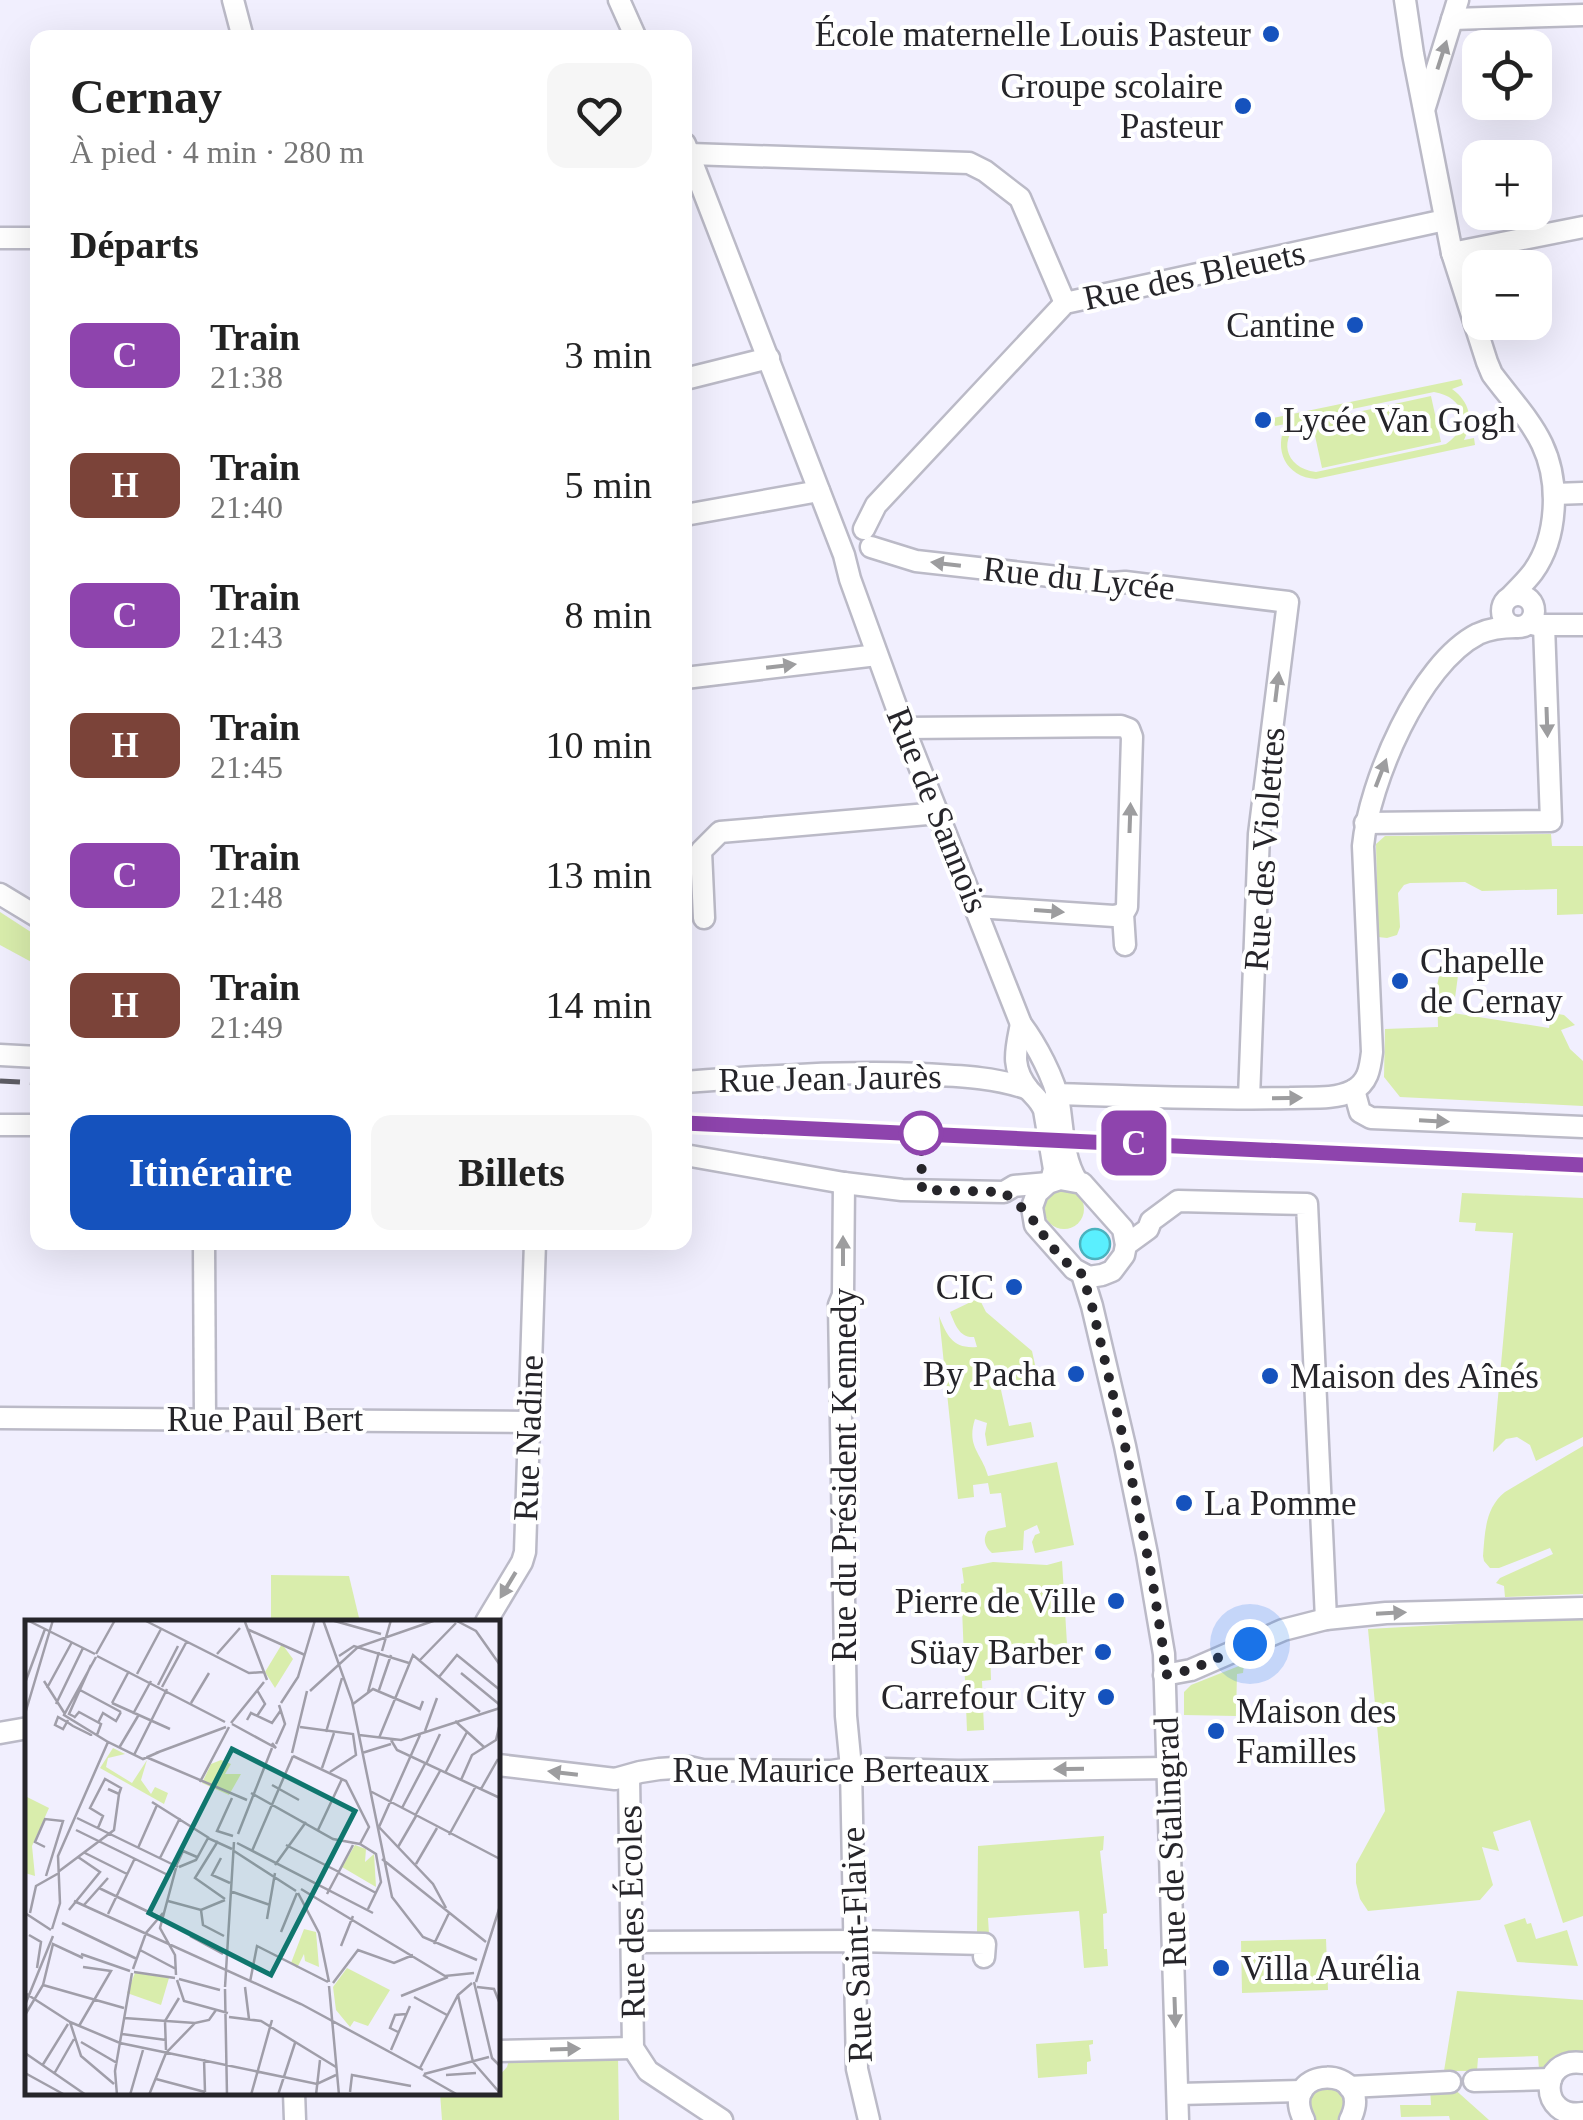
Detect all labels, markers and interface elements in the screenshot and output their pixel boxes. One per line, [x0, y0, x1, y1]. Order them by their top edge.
place label: École maternelle Louis Pasteur [815, 15, 1251, 54]
marker: École maternelle Louis Pasteur [1260, 23, 1282, 45]
map controls [1462, 30, 1552, 340]
button: locate [1462, 30, 1552, 120]
one-way arrow [1435, 39, 1450, 69]
button: heart [547, 63, 652, 168]
place label: Groupe scolaire Pasteur [1000, 67, 1223, 146]
text: Cernay [70, 70, 222, 123]
marker: Groupe scolaire Pasteur [1232, 95, 1254, 117]
text: À pied · 4 min · 280 m [70, 134, 364, 170]
button: + [1462, 140, 1552, 230]
text: Départs [70, 224, 199, 266]
street label: Rue des Bleuets [1080, 233, 1308, 318]
button: − [1462, 250, 1552, 340]
place label: Cantine [1226, 306, 1335, 345]
marker: Cantine [1344, 314, 1366, 336]
text: Train [210, 316, 300, 358]
text: 3 min [564, 334, 652, 376]
text: C [112, 336, 138, 375]
text: 21:38 [210, 359, 283, 395]
place label: Lycée Van Gogh [1283, 401, 1516, 440]
marker: Lycée Van Gogh [1252, 409, 1274, 431]
text: Train [210, 446, 300, 488]
text: 5 min [564, 464, 652, 506]
text: H [111, 466, 139, 505]
text: 21:40 [210, 489, 283, 525]
street label: Rue du Lycée [981, 549, 1177, 608]
one-way arrow [929, 556, 961, 572]
text: Train [210, 576, 300, 618]
text: 8 min [564, 594, 652, 636]
text: C [112, 596, 138, 635]
text: 21:43 [210, 619, 283, 655]
one-way arrow [766, 658, 797, 674]
one-way arrow [1269, 670, 1285, 702]
street label: Rue de Sannois [879, 702, 996, 918]
text: Train [210, 706, 300, 748]
one-way arrow [1540, 707, 1556, 739]
text: 10 min [545, 724, 652, 766]
text: H [111, 726, 139, 765]
street label: Rue des Violettes [1237, 726, 1292, 972]
text: 21:45 [210, 749, 283, 785]
one-way arrow [1374, 757, 1389, 787]
one-way arrow [1122, 801, 1138, 833]
text: Train [210, 836, 300, 878]
text: 13 min [545, 854, 652, 896]
text: C [112, 856, 138, 895]
text: 21:48 [210, 879, 283, 915]
one-way arrow [1034, 903, 1066, 919]
place label: Chapelle de Cernay [1420, 942, 1563, 1021]
text: Train [210, 966, 300, 1008]
marker: Chapelle de Cernay [1389, 970, 1411, 992]
text: 14 min [545, 984, 652, 1026]
text: H [111, 986, 139, 1025]
text: 21:49 [210, 1009, 283, 1045]
street label: Rue Jean Jaurès [718, 1057, 942, 1100]
one-way arrow [1271, 1089, 1303, 1105]
line badge: C [1102, 1110, 1166, 1176]
unlabelled marker [900, 1112, 942, 1154]
one-way arrow [1418, 1113, 1450, 1129]
button: Itinéraire [70, 1115, 351, 1230]
button: Billets [371, 1115, 652, 1230]
text: C [1121, 1124, 1147, 1163]
one-way arrow [835, 1235, 851, 1267]
place label: CIC [936, 1268, 994, 1307]
marker: CIC [1003, 1276, 1025, 1298]
street label: Rue du Président Kennedy [825, 1287, 864, 1662]
street label: Rue Nadine [506, 1354, 551, 1522]
place label: By Pacha [923, 1355, 1056, 1394]
place label: Maison des Aînés [1290, 1357, 1539, 1396]
marker: By Pacha [1065, 1363, 1087, 1385]
marker: Maison des Aînés [1259, 1365, 1281, 1387]
street label: Rue Paul Bert [167, 1400, 363, 1439]
place label: La Pomme [1204, 1484, 1357, 1523]
marker: La Pomme [1173, 1492, 1195, 1514]
one-way arrow [500, 1571, 517, 1599]
place label: Pierre de Ville [895, 1582, 1096, 1621]
marker: Pierre de Ville [1105, 1590, 1127, 1612]
one-way arrow [1376, 1605, 1408, 1621]
your location [1225, 1619, 1275, 1669]
inset map [25, 1620, 500, 2095]
place label: Süay Barber [909, 1633, 1083, 1672]
marker: Süay Barber [1092, 1641, 1114, 1663]
place label: Carrefour City [881, 1678, 1087, 1717]
marker: Carrefour City [1095, 1686, 1117, 1708]
place label: Maison des Familles [1236, 1692, 1396, 1771]
street label: Rue de Stalingrad [1147, 1715, 1194, 1968]
marker: Maison des Familles [1205, 1720, 1227, 1742]
street label: Rue Maurice Berteaux [673, 1751, 990, 1790]
one-way arrow [1053, 1762, 1085, 1778]
one-way arrow [547, 1765, 579, 1781]
street label: Rue des Écoles [610, 1805, 653, 2019]
street label: Rue Saint-Flaive [833, 1826, 880, 2064]
place label: Villa Aurélia [1241, 1949, 1421, 1988]
marker: Villa Aurélia [1210, 1957, 1232, 1979]
one-way arrow [1168, 1996, 1184, 2028]
one-way arrow [550, 2041, 582, 2057]

